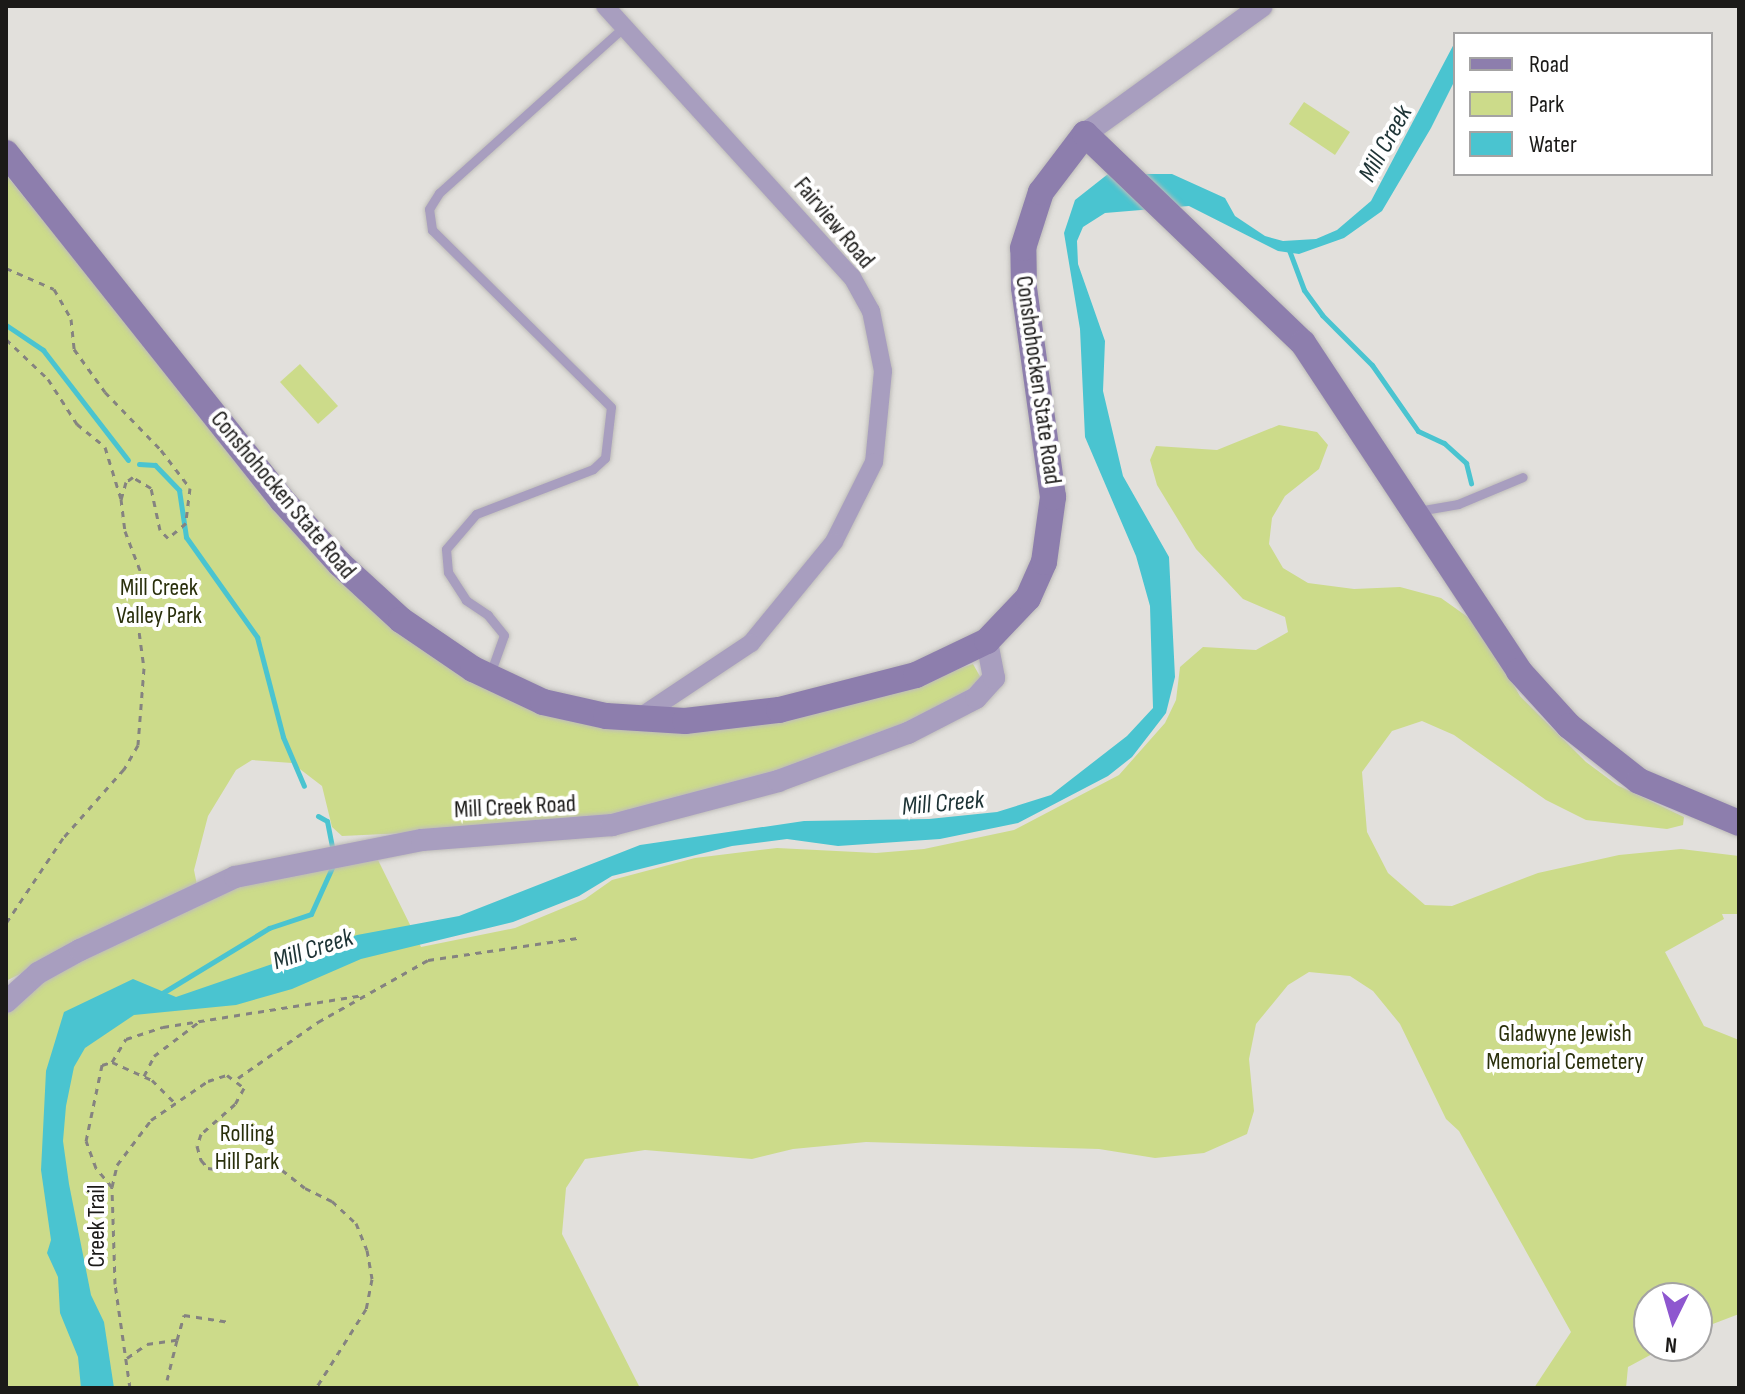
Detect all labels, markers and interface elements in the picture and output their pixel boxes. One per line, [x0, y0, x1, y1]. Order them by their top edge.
legend [1453, 32, 1713, 176]
text: Road [1529, 50, 1569, 79]
text: Park [1529, 90, 1564, 119]
water label: Mill Creek [1352, 100, 1420, 188]
text: Water [1529, 130, 1577, 159]
street label: Fairview Road [788, 172, 880, 274]
street label: Conshohocken State Road [1009, 274, 1067, 486]
street label: Conshohocken State Road [204, 405, 362, 585]
park label: Mill Creek Valley Park [116, 574, 202, 630]
water label: Mill Creek [900, 785, 986, 823]
street label: Mill Creek Road [453, 789, 577, 825]
water label: Mill Creek [269, 922, 357, 978]
park label: Gladwyne Jewish Memorial Cemetery [1486, 1020, 1644, 1076]
park label: Rolling Hill Park [215, 1120, 279, 1176]
street label: Creek Trail [83, 1185, 111, 1267]
north arrow [1633, 1282, 1713, 1362]
text: N [1664, 1330, 1678, 1358]

